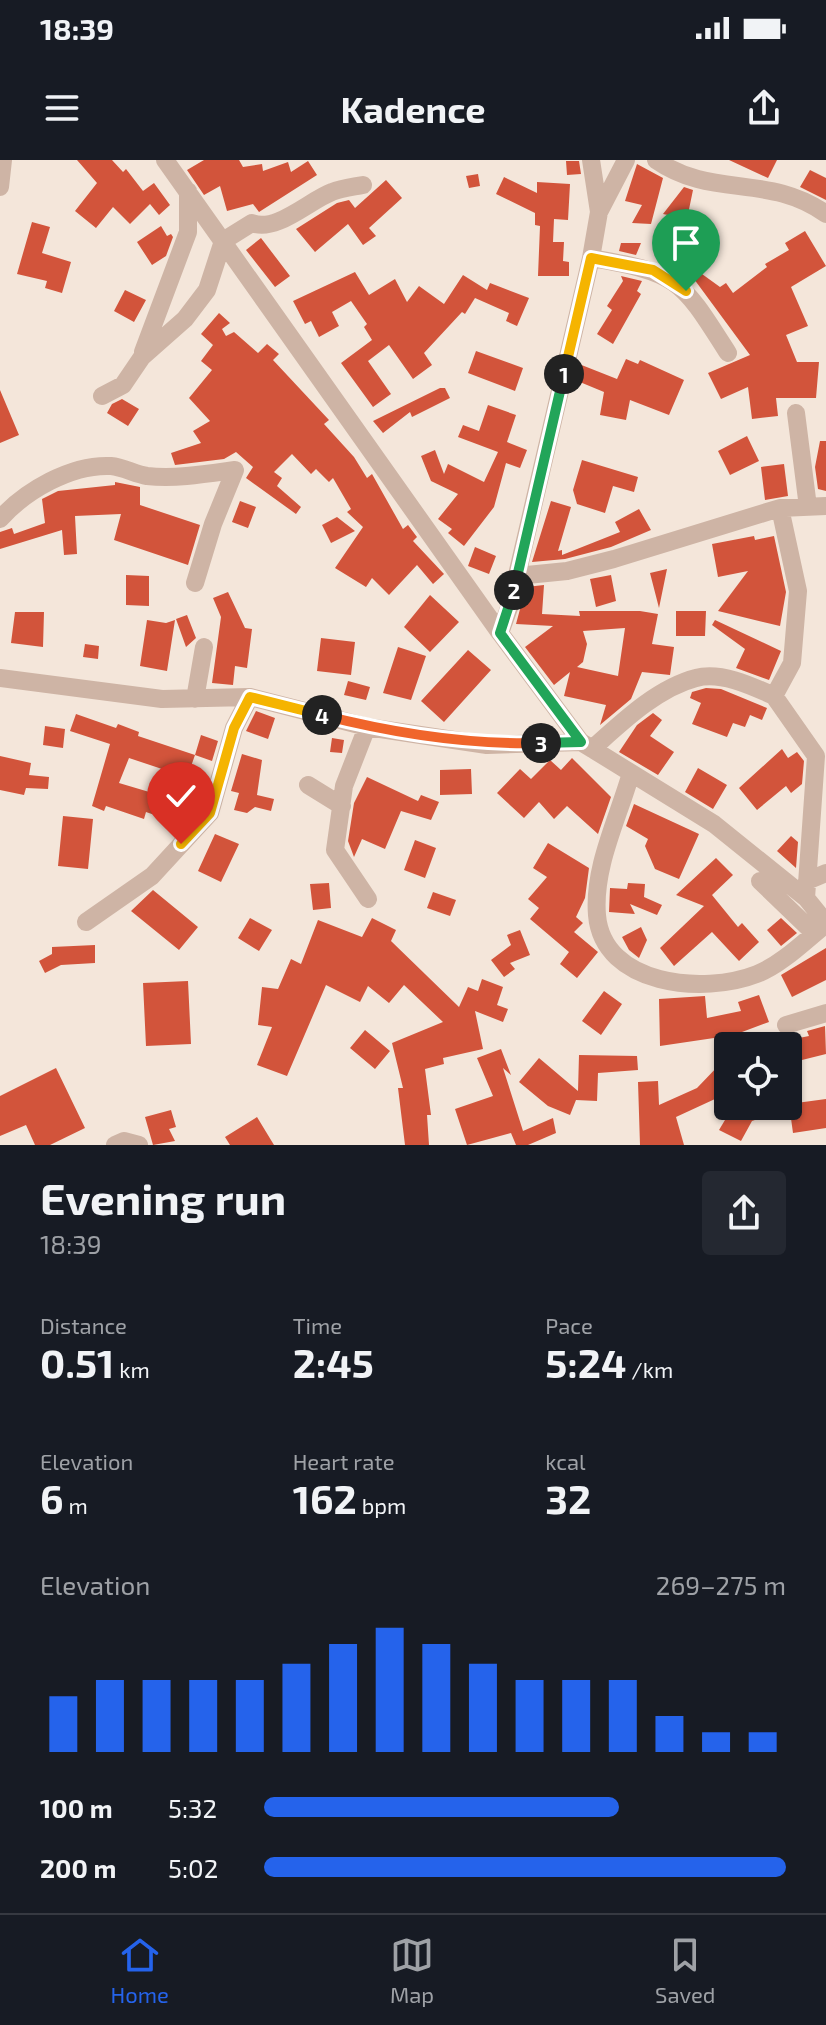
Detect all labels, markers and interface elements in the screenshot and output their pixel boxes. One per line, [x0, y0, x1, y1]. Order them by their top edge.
text: 18:39 [40, 10, 114, 46]
icon: menu [40, 86, 84, 130]
icon: share [742, 86, 786, 130]
text: Kadence [340, 87, 486, 130]
pin [652, 209, 720, 291]
icon: arrive [664, 221, 708, 265]
pin: 1 [544, 354, 584, 394]
text: 1 [559, 361, 569, 387]
pin: 2 [494, 570, 534, 610]
text: 2 [508, 577, 520, 603]
pin: 4 [302, 695, 342, 735]
text: 4 [315, 702, 329, 728]
pin: 3 [521, 723, 561, 763]
text: 3 [535, 730, 547, 756]
pin [147, 762, 215, 844]
icon: check [159, 774, 203, 818]
map controls [714, 1032, 802, 1120]
button: locate [714, 1032, 802, 1120]
text: Evening run [40, 1171, 286, 1224]
button: share [702, 1171, 786, 1255]
text: 18:39 [40, 1228, 102, 1259]
text: Distance [40, 1312, 127, 1338]
text: Time [293, 1312, 342, 1338]
text: Pace [545, 1312, 593, 1338]
text: 0.51 [40, 1338, 114, 1386]
text: 2:45 [293, 1338, 374, 1386]
text: 5:24 [545, 1338, 626, 1386]
text: km [114, 1356, 150, 1382]
text: /km [626, 1356, 673, 1382]
text: Elevation [40, 1448, 133, 1474]
text: Heart rate [293, 1448, 394, 1474]
text: kcal [545, 1448, 586, 1474]
text: 6 [40, 1474, 64, 1522]
text: 162 [293, 1474, 357, 1522]
text: 32 [545, 1474, 591, 1522]
text: m [64, 1492, 88, 1518]
text: bpm [357, 1492, 406, 1518]
text: Elevation [40, 1569, 150, 1600]
text: 269–275 m [656, 1569, 786, 1600]
text: 100 m [40, 1792, 113, 1823]
text: 5:32 [168, 1792, 217, 1823]
text: 200 m [40, 1852, 116, 1883]
text: 5:02 [168, 1852, 218, 1883]
tab: Home [111, 1933, 169, 2007]
tab: Map [390, 1933, 434, 2007]
tab: Saved [655, 1933, 715, 2007]

